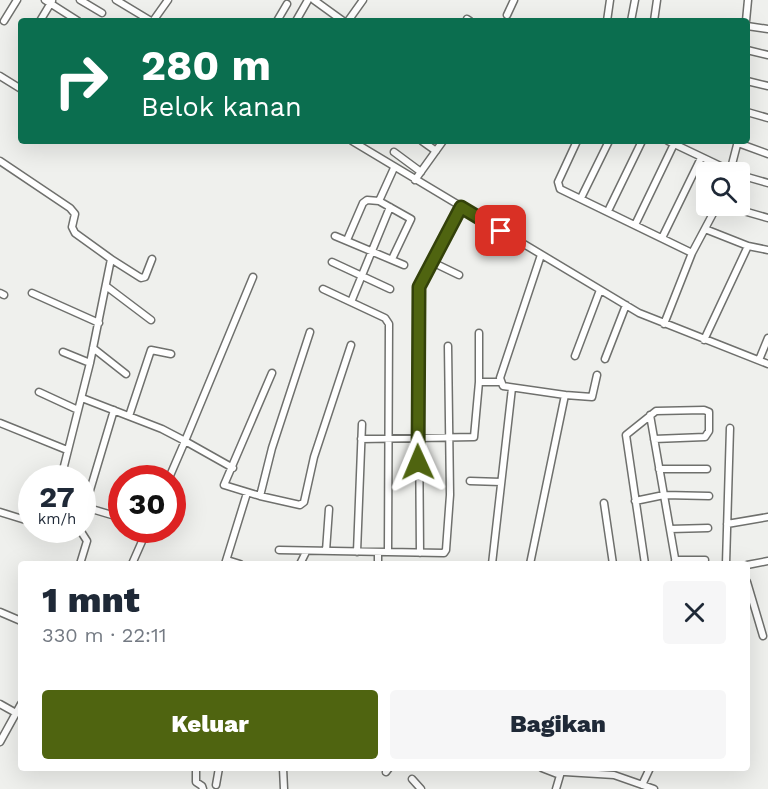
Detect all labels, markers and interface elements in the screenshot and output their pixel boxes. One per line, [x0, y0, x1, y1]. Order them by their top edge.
text: 280 m [141, 41, 271, 90]
icon: right [42, 42, 120, 120]
text: Belok kanan [141, 91, 302, 123]
map controls [696, 162, 750, 216]
button: search [696, 162, 750, 216]
pin [475, 205, 526, 256]
icon: arrive [484, 214, 517, 247]
position arrow [386, 430, 450, 494]
speed limit sign: 30 [108, 465, 186, 543]
text: 27 [39, 479, 75, 514]
text: km/h [38, 510, 76, 528]
text: 1 mnt [42, 579, 140, 621]
button: close [663, 581, 726, 644]
text: 330 m · 22:11 [42, 623, 167, 647]
button: Keluar [42, 690, 378, 759]
button: Bagikan [390, 690, 726, 759]

